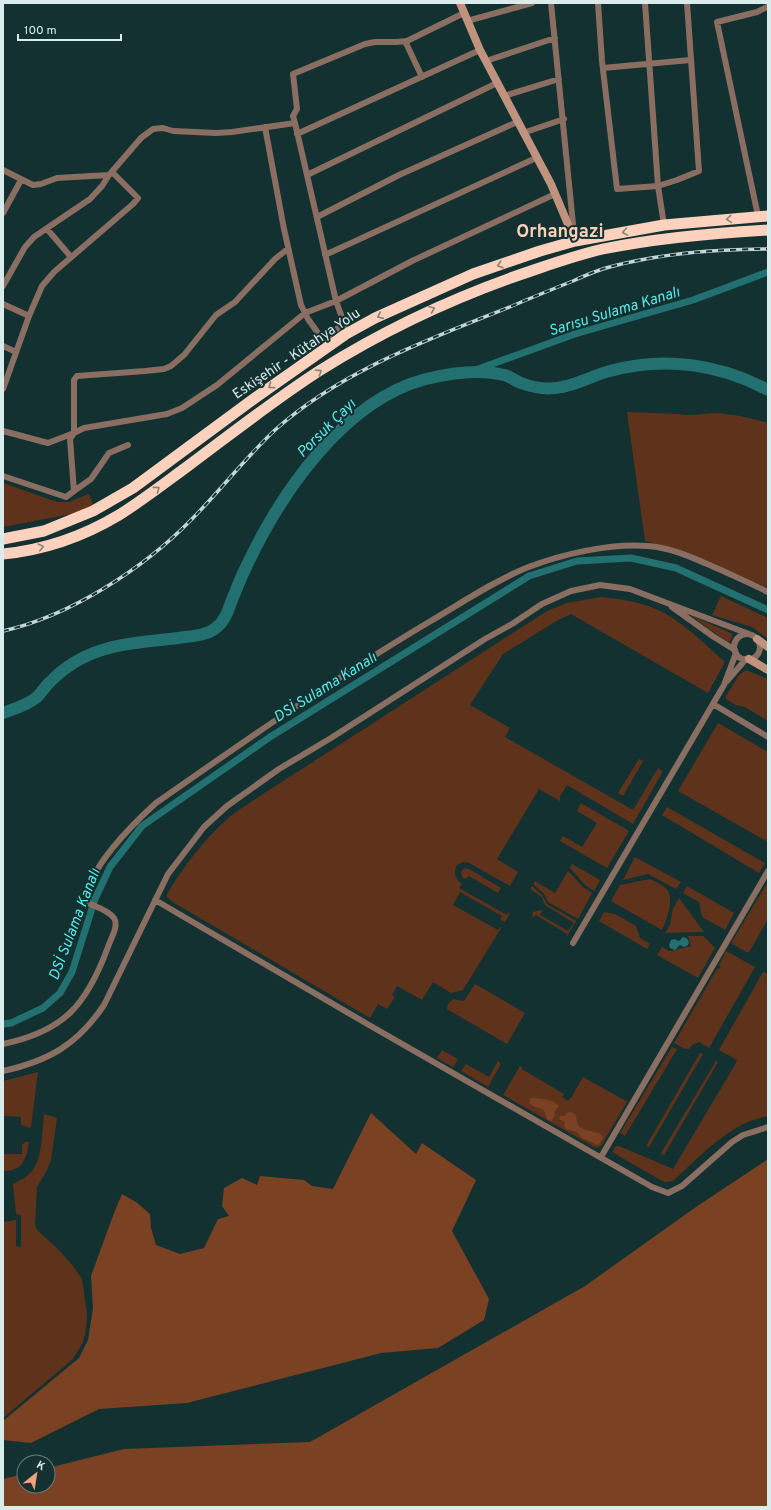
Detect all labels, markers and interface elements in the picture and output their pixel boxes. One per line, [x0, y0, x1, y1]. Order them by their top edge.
scale bar [18, 16, 121, 42]
text: 100 m [24, 23, 57, 39]
one-way arrow [726, 214, 732, 223]
district label: Orhangazi [516, 221, 604, 244]
one-way arrow [622, 227, 628, 235]
one-way arrow [496, 260, 503, 268]
water label: Sarısu Sulama Kanalı [547, 283, 683, 341]
street label: Eskişehir - Kütahya Yolu [230, 305, 364, 403]
one-way arrow [428, 306, 436, 314]
one-way arrow [377, 311, 384, 319]
one-way arrow [314, 369, 321, 376]
one-way arrow [269, 381, 276, 388]
water label: Porsuk Çayı [294, 395, 361, 463]
one-way arrow [152, 487, 159, 494]
one-way arrow [38, 543, 44, 551]
water label: DSİ Sulama Kanalı [270, 648, 381, 728]
water label: DSİ Sulama Kanalı [44, 865, 106, 983]
north arrow [16, 1454, 56, 1494]
text: K [34, 1458, 48, 1474]

